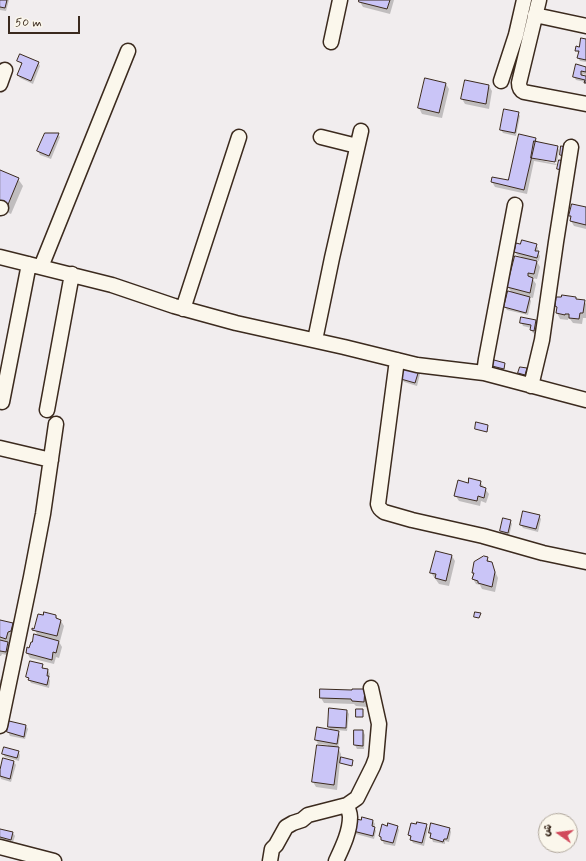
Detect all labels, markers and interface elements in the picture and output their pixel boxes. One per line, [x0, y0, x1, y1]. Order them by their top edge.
scale bar [10, 8, 82, 34]
text: 50 m [15, 15, 42, 31]
north arrow [538, 813, 578, 853]
text: ش [539, 823, 556, 838]

